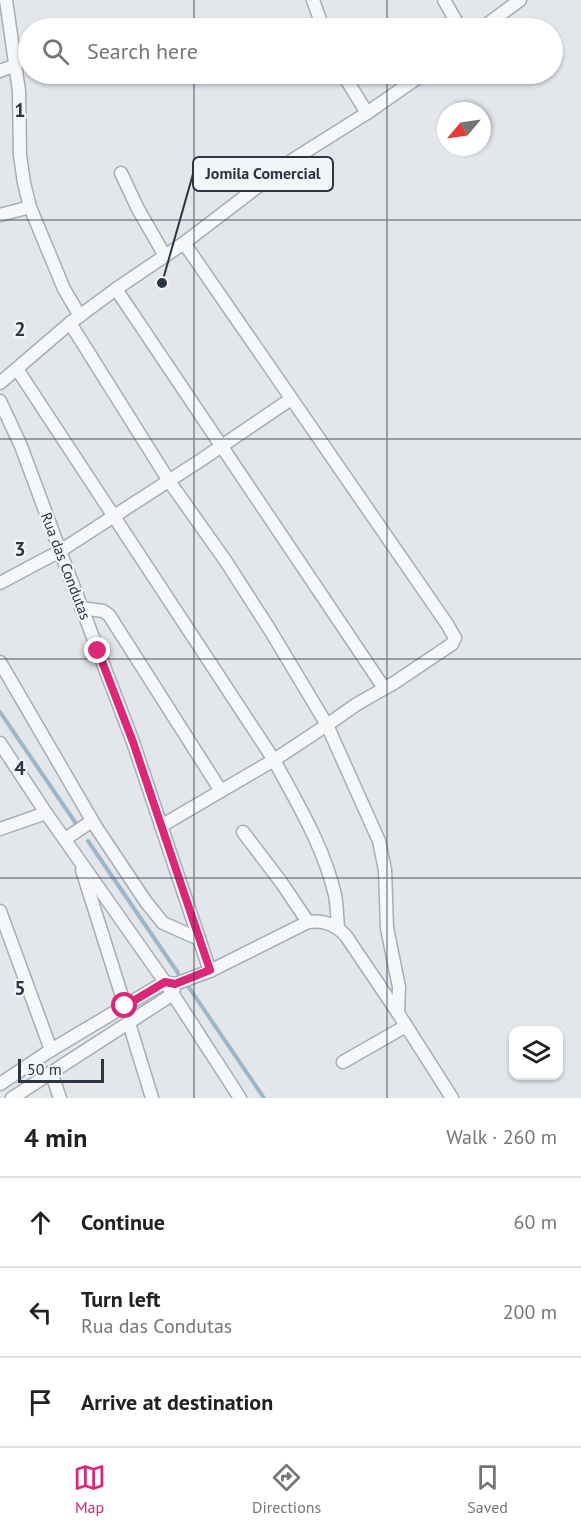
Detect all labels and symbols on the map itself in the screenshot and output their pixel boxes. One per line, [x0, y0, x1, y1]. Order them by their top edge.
text: 1 [14, 97, 26, 123]
north arrow [437, 102, 491, 156]
callout: Jomila Comercial [193, 157, 333, 191]
text: Jomila Comercial [204, 163, 321, 183]
text: 2 [14, 316, 26, 342]
street label: Rua das Condutas [37, 510, 95, 622]
text: 3 [14, 536, 26, 562]
route end [84, 637, 110, 663]
text: 4 [14, 755, 26, 781]
text: 5 [14, 975, 26, 1001]
route start [111, 992, 137, 1018]
scale bar [18, 1056, 104, 1084]

